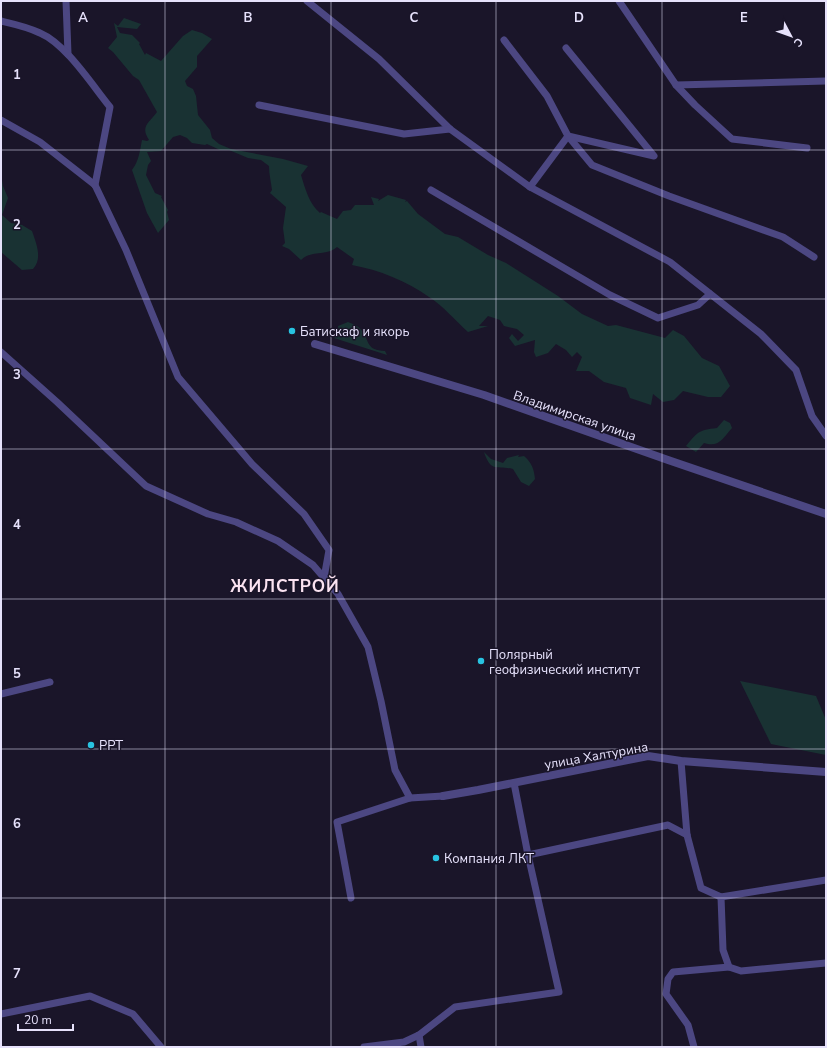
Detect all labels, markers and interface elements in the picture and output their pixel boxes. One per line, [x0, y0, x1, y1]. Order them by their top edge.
text: A [78, 9, 88, 27]
text: B [244, 9, 253, 27]
text: C [410, 9, 419, 27]
text: D [574, 9, 584, 27]
text: E [740, 9, 748, 27]
north arrow [771, 16, 811, 56]
text: С [790, 34, 806, 50]
text: 1 [13, 66, 21, 84]
text: 2 [13, 216, 21, 234]
place label: Батискаф и якорь [300, 323, 409, 341]
marker: Батискаф и якорь [287, 326, 297, 336]
text: 3 [13, 366, 21, 384]
street label: Владимирская улица [511, 386, 639, 445]
text: 4 [13, 516, 21, 534]
district label: ЖИЛСТРОЙ [230, 575, 340, 598]
place label: Полярный геофизический институт [489, 646, 640, 679]
marker: Полярный геофизический институт [476, 656, 486, 666]
text: 5 [13, 665, 21, 683]
place label: РРТ [99, 737, 123, 755]
street label: улица Халтурина [543, 738, 649, 774]
marker: РРТ [86, 740, 96, 750]
text: 6 [13, 815, 21, 833]
place label: Компания ЛКТ [444, 850, 534, 868]
marker: Компания ЛКТ [431, 853, 441, 863]
text: 7 [13, 965, 21, 983]
scale bar [18, 1006, 73, 1032]
text: 20 m [24, 1012, 52, 1028]

